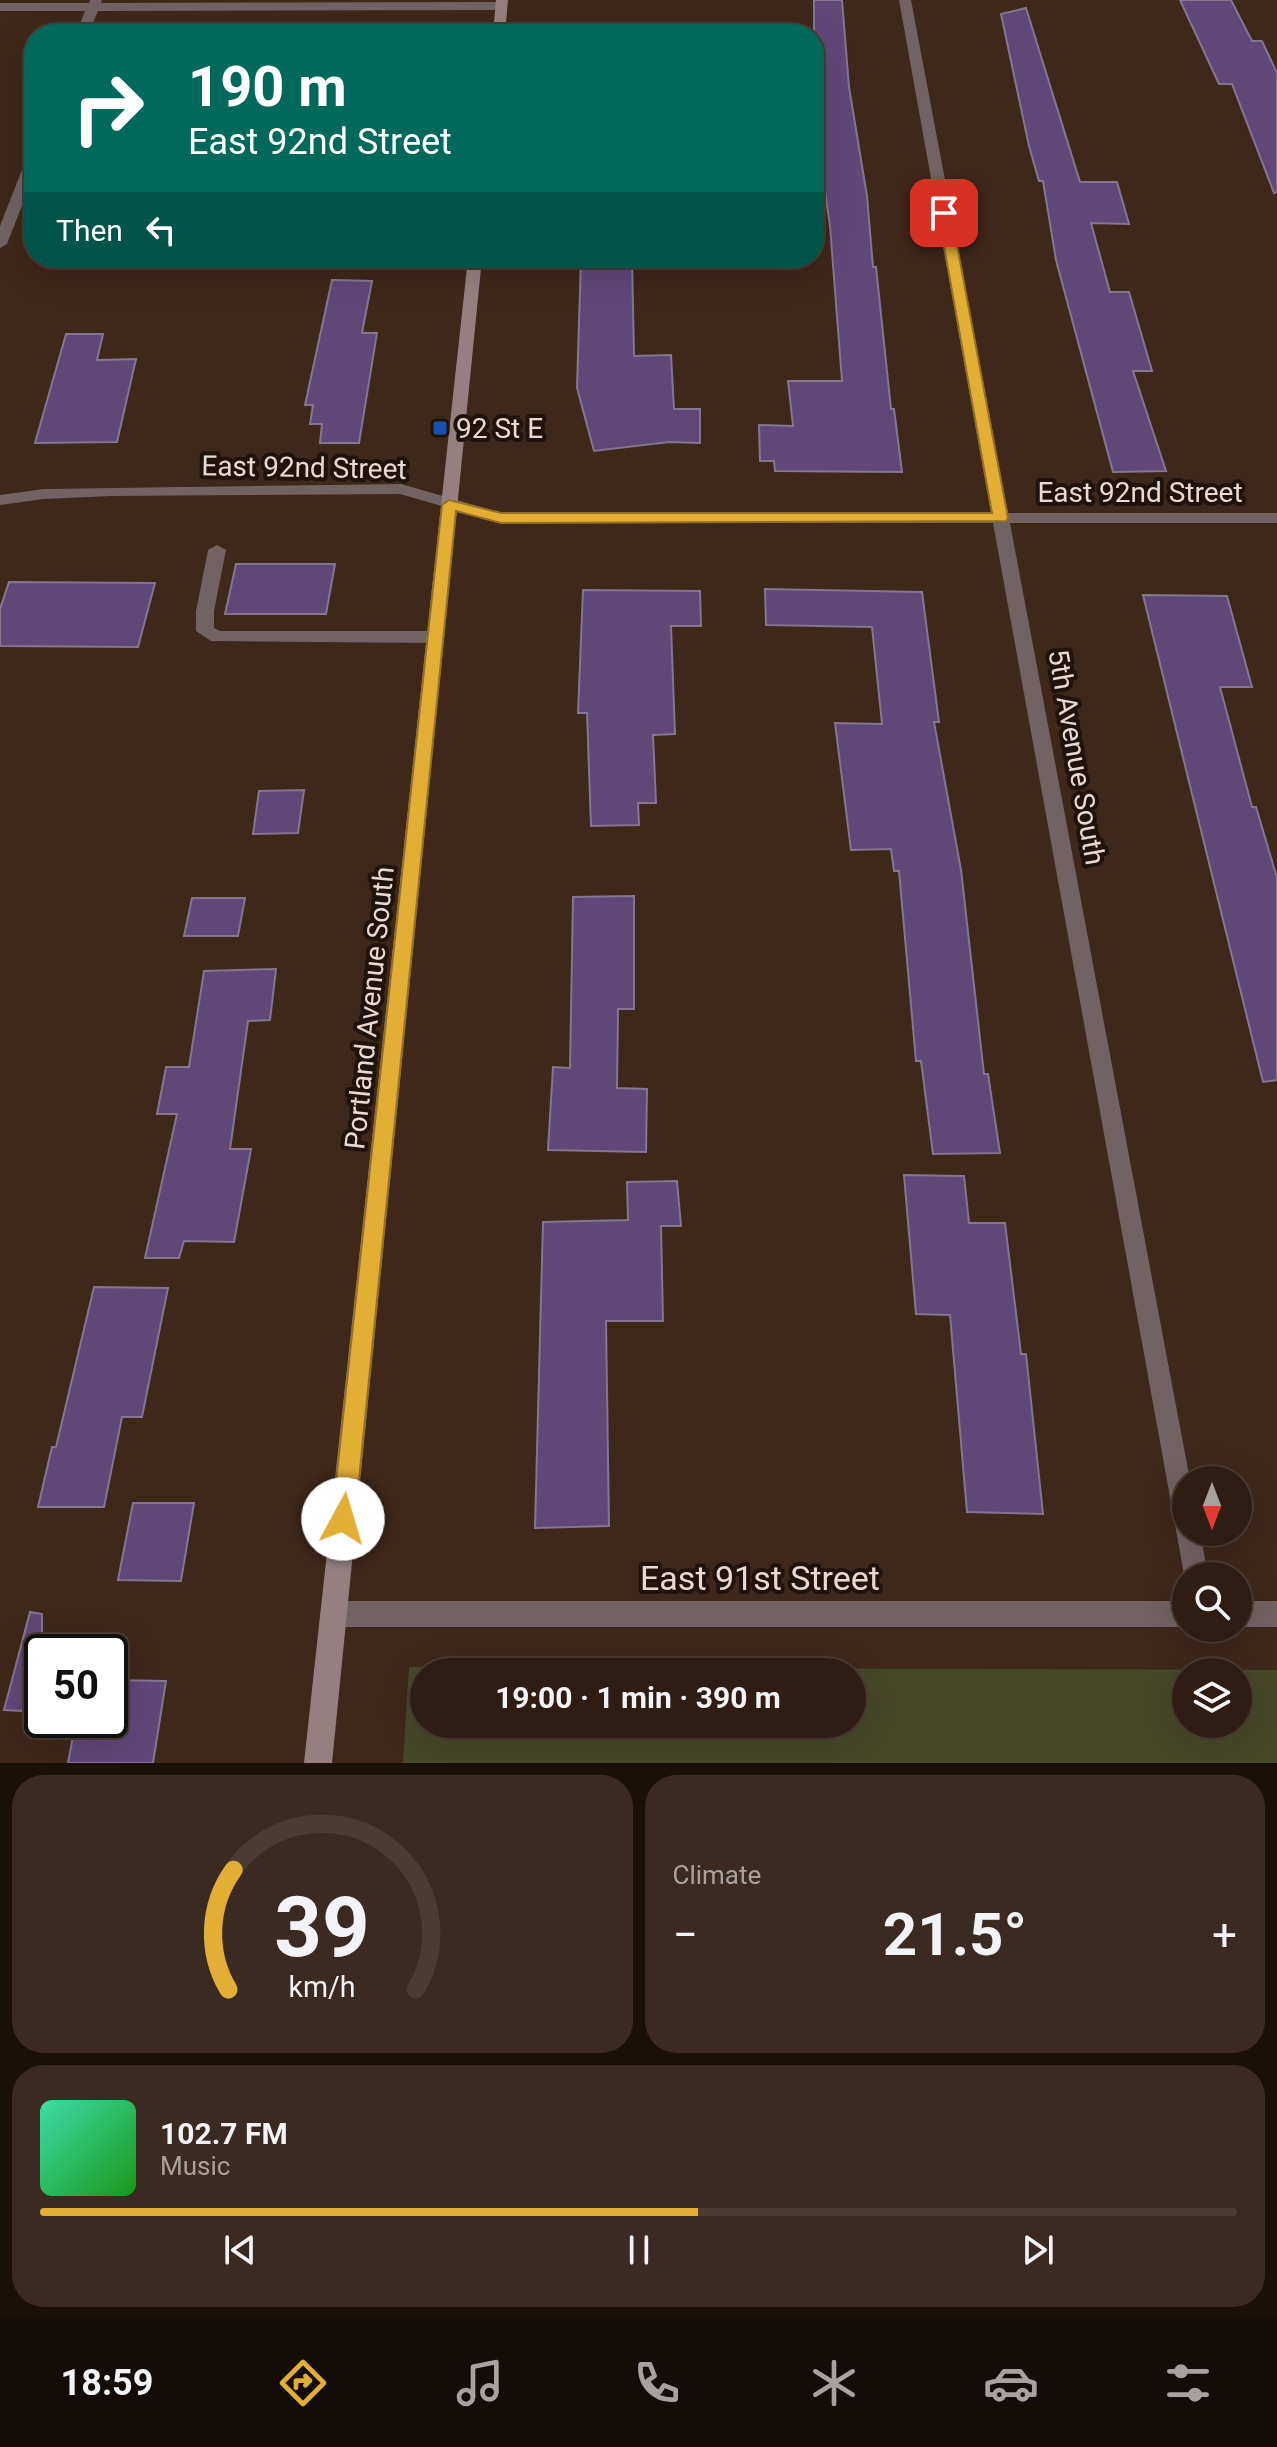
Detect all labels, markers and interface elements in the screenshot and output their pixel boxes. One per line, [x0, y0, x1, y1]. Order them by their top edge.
text: 190 m [188, 54, 347, 120]
icon: right [56, 56, 160, 160]
text: East 92nd Street [188, 121, 452, 163]
pin [910, 179, 978, 247]
icon: arrive [922, 191, 966, 235]
icon: left [139, 208, 183, 252]
text: Then [56, 213, 123, 248]
place label: 92 St E [456, 412, 543, 445]
marker: 92 St E [431, 419, 449, 437]
street label: East 92nd Street [201, 449, 407, 486]
street label: East 92nd Street [1037, 476, 1243, 509]
street label: 5th Avenue South [1041, 647, 1112, 867]
street label: Portland Avenue South [338, 865, 401, 1151]
north arrow [1172, 1466, 1252, 1546]
map controls [1172, 1466, 1252, 1738]
position arrow [301, 1477, 385, 1561]
street label: East 91st Street [640, 1558, 880, 1598]
button: search [1172, 1562, 1252, 1642]
speed limit sign: 50 [24, 1634, 128, 1738]
button: layers [1172, 1658, 1252, 1738]
text: 19:00 · 1 min · 390 m [495, 1680, 781, 1715]
text: Climate [673, 1860, 761, 1890]
text: 39 [275, 1879, 370, 1976]
text: 21.5° [883, 1899, 1027, 1970]
text: − [673, 1909, 698, 1961]
text: + [1212, 1909, 1237, 1961]
text: km/h [289, 1970, 356, 2004]
text: 102.7 FM [160, 2116, 288, 2151]
text: Music [160, 2151, 230, 2181]
icon: previous [218, 2228, 262, 2272]
icon: pause [617, 2228, 661, 2272]
icon: next [1016, 2228, 1060, 2272]
icon: directions [275, 2355, 331, 2411]
icon: music [452, 2355, 508, 2411]
icon: phone [629, 2355, 685, 2411]
icon: climate [806, 2355, 862, 2411]
icon: car [983, 2355, 1039, 2411]
icon: filters [1160, 2355, 1216, 2411]
text: 18:59 [61, 2362, 153, 2404]

